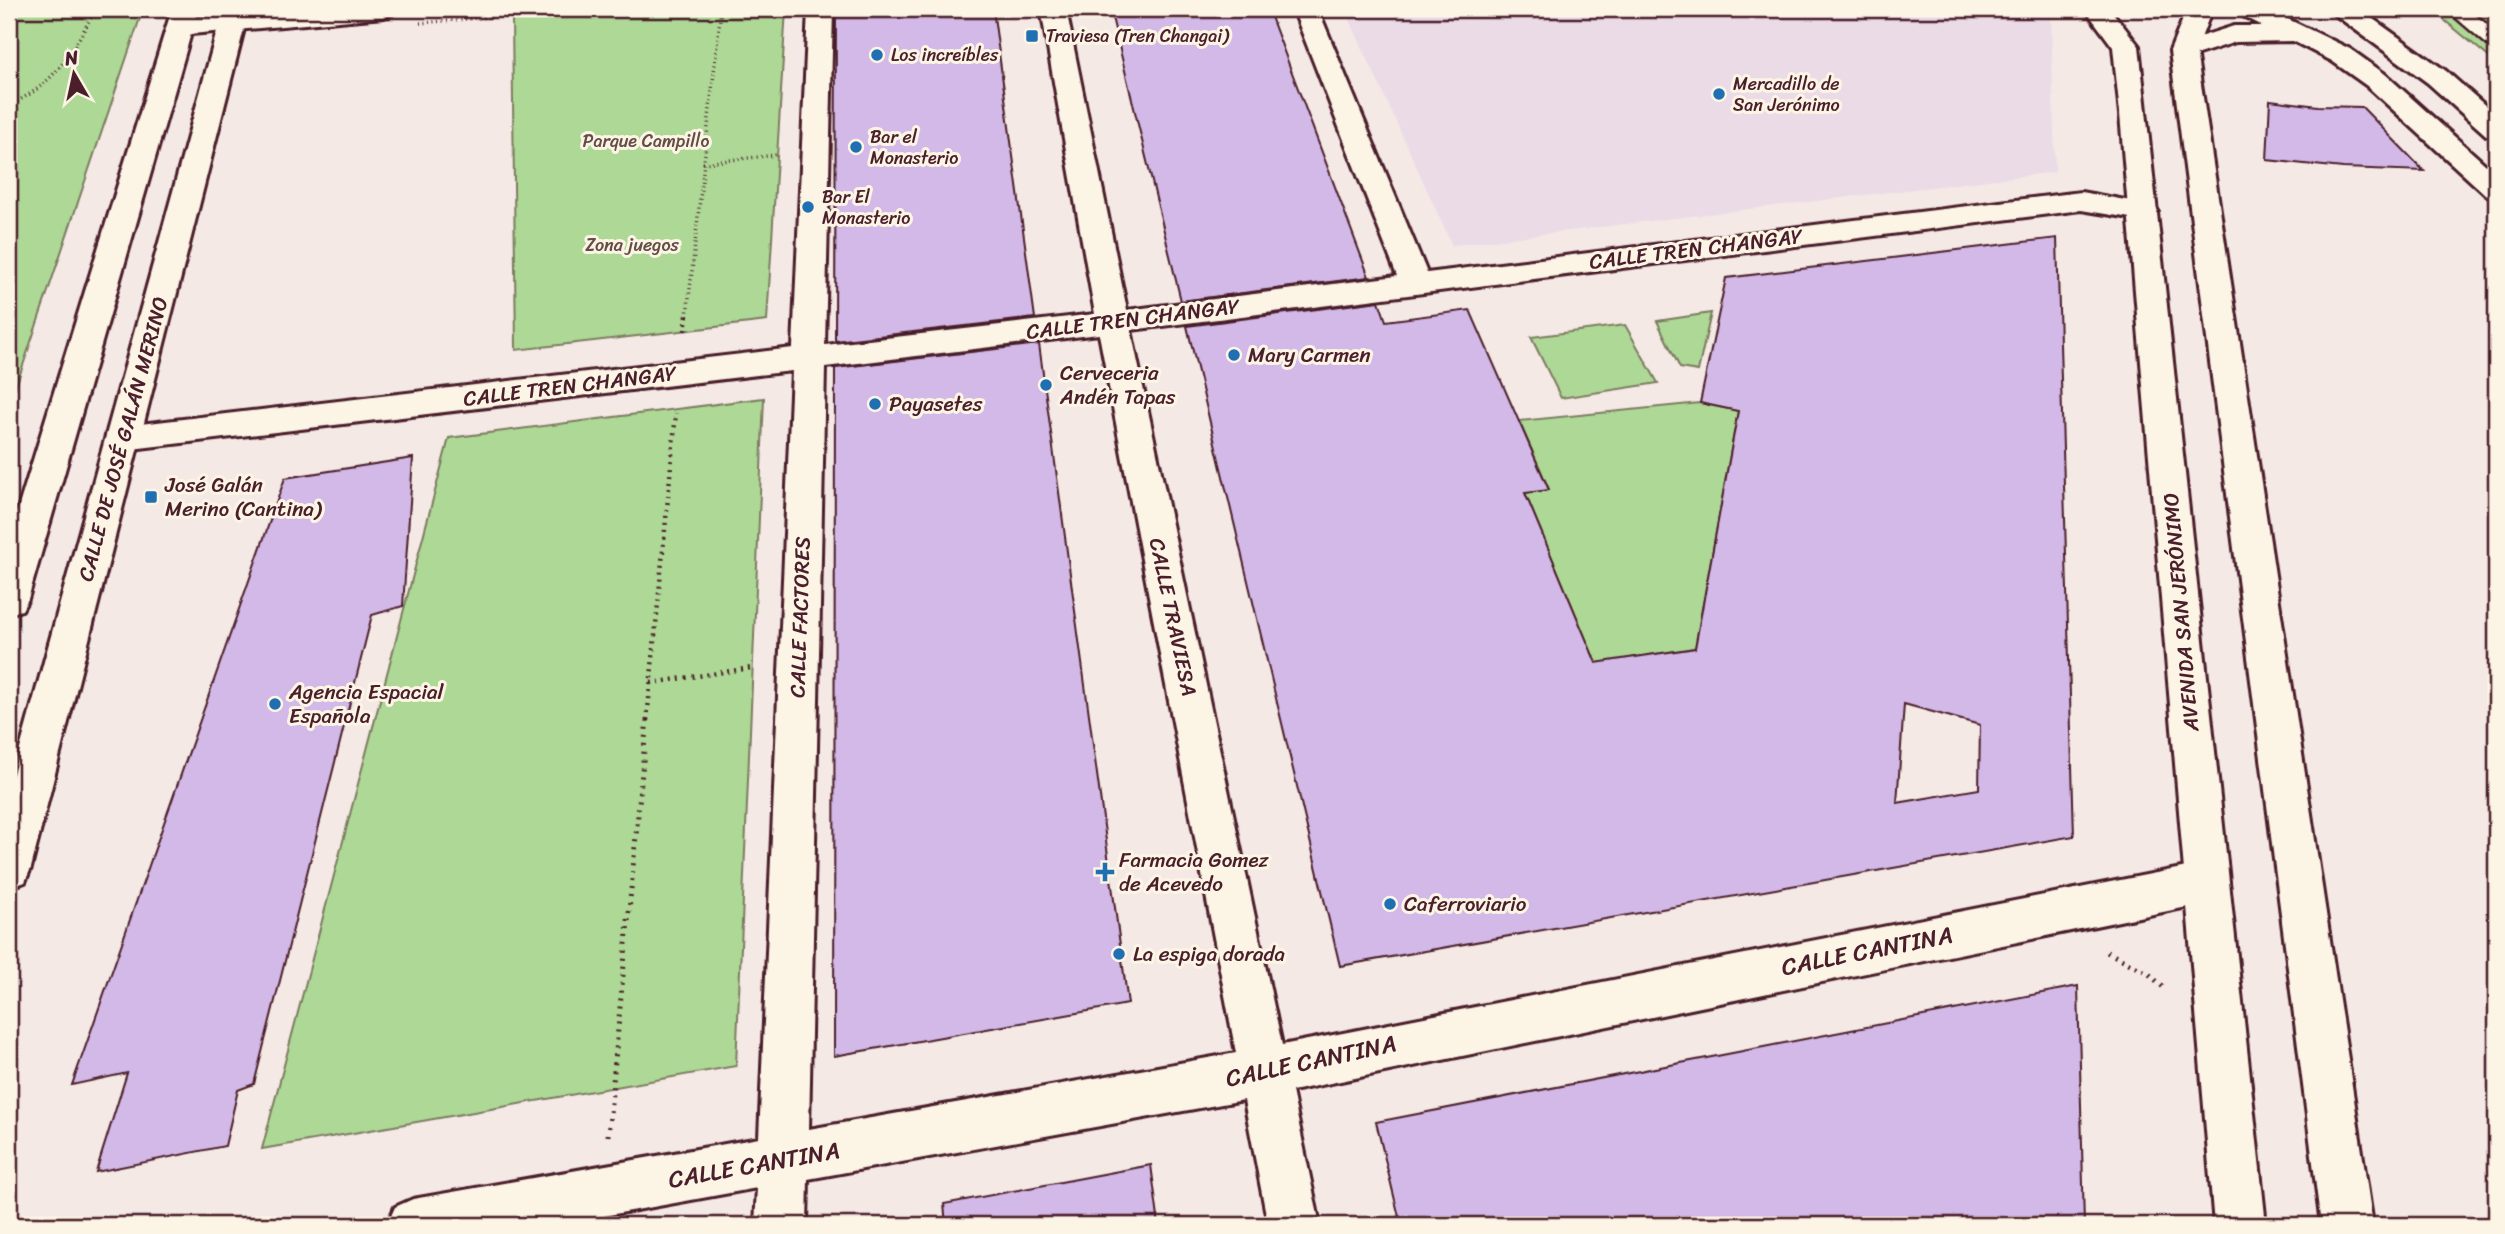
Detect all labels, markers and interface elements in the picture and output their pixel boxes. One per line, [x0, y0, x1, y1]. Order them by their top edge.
place label: Traviesa (Tren Changai) [1046, 20, 1230, 52]
marker: Traviesa (Tren Changai) [1024, 28, 1040, 44]
north arrow [38, 38, 108, 108]
place label: Los increíbles [891, 39, 999, 71]
text: N [61, 40, 81, 75]
marker: Los increíbles [869, 47, 885, 63]
place label: Mercadillo de San Jerónimo [1733, 68, 1840, 121]
marker: Mercadillo de San Jerónimo [1711, 86, 1727, 102]
place label: Bar el Monasterio [870, 121, 958, 174]
park label: Parque Campillo [583, 125, 710, 157]
marker: Bar el Monasterio [848, 139, 864, 155]
place label: Bar El Monasterio [822, 181, 910, 234]
marker: Bar El Monasterio [800, 199, 816, 215]
street label: CALLE TREN CHANGAY [1587, 217, 1806, 281]
park label: Zona juegos [585, 229, 680, 261]
street label: CALLE TREN CHANGAY [1024, 287, 1243, 351]
street label: CALLE DE JOSÉ GALÁN MERINO [67, 292, 179, 586]
place label: Mary Carmen [1248, 336, 1370, 374]
marker: Mary Carmen [1226, 347, 1242, 363]
street label: CALLE TREN CHANGAY [461, 354, 680, 418]
place label: Cerveceria Andén Tapas [1059, 354, 1176, 416]
marker: Cerveceria Andén Tapas [1038, 377, 1054, 393]
place label: Payasetes [889, 385, 983, 423]
marker: Payasetes [867, 396, 883, 412]
place label: José Galán Merino (Cantina) [164, 466, 323, 528]
marker: José Galán Merino (Cantina) [143, 489, 159, 505]
street label: AVENIDA SAN JERÓNIMO [2152, 491, 2210, 734]
street label: CALLE TRAVIESA [1138, 534, 1208, 700]
street label: CALLE FACTORES [778, 536, 822, 698]
place label: Agencia Espacial Española [288, 673, 445, 735]
marker: Agencia Espacial Española [267, 696, 283, 712]
place label: Farmacia Gomez de Acevedo [1119, 841, 1270, 903]
marker: Farmacia Gomez de Acevedo [1097, 864, 1113, 880]
place label: Caferroviario [1404, 885, 1527, 923]
marker: Caferroviario [1382, 896, 1398, 912]
street label: CALLE CANTINA [1778, 914, 1956, 988]
place label: La espiga dorada [1133, 935, 1286, 973]
marker: La espiga dorada [1111, 946, 1127, 962]
street label: CALLE CANTINA [1222, 1022, 1400, 1100]
street label: CALLE CANTINA [665, 1129, 843, 1201]

